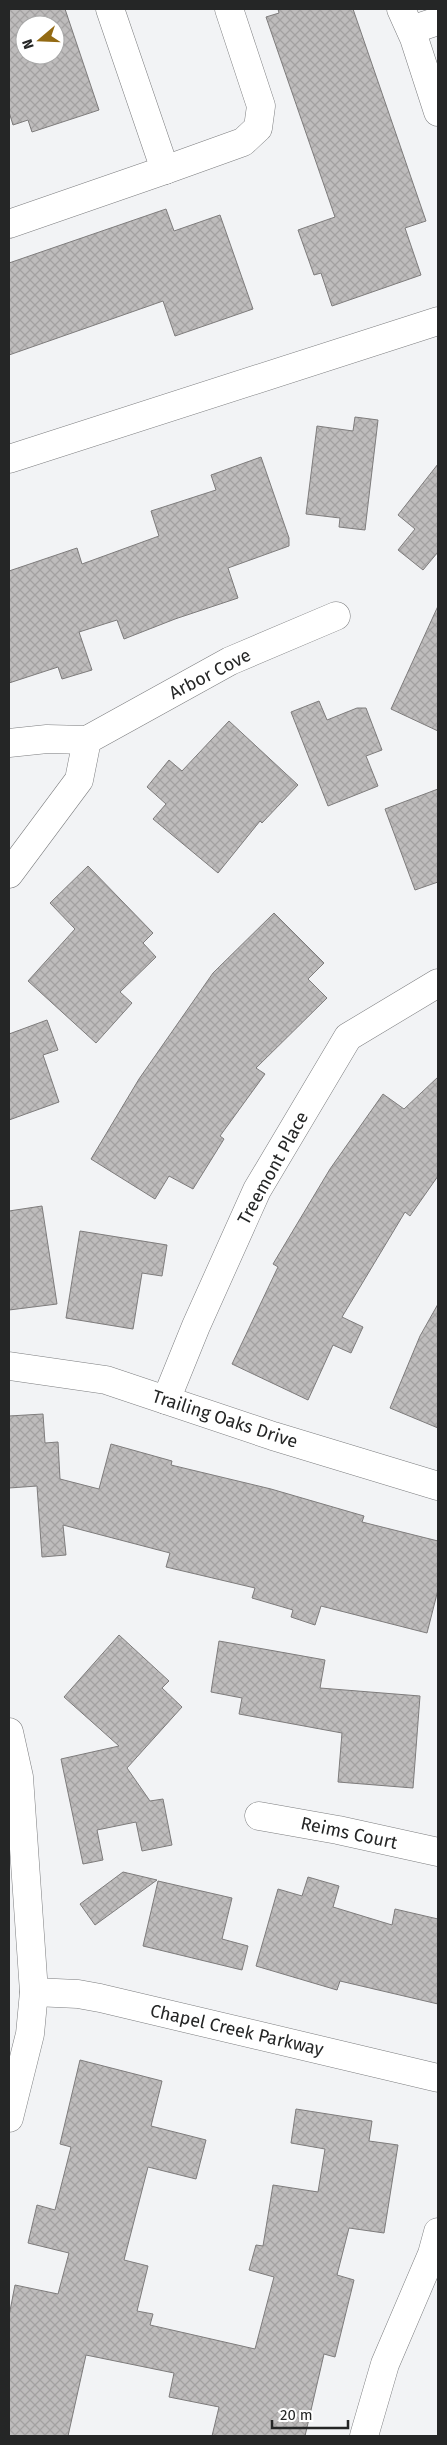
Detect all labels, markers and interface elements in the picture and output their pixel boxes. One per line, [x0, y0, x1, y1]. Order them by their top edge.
north arrow [15, 15, 65, 65]
text: N [19, 37, 38, 51]
street label: Arbor Cove [165, 644, 255, 704]
street label: Treemont Place [233, 1108, 313, 1228]
street label: Trailing Oaks Drive [150, 1385, 300, 1453]
street label: Reims Court [299, 1812, 400, 1854]
street label: Chapel Creek Parkway [148, 1999, 326, 2061]
scale bar [272, 2398, 348, 2430]
text: 20 m [280, 2406, 313, 2424]

